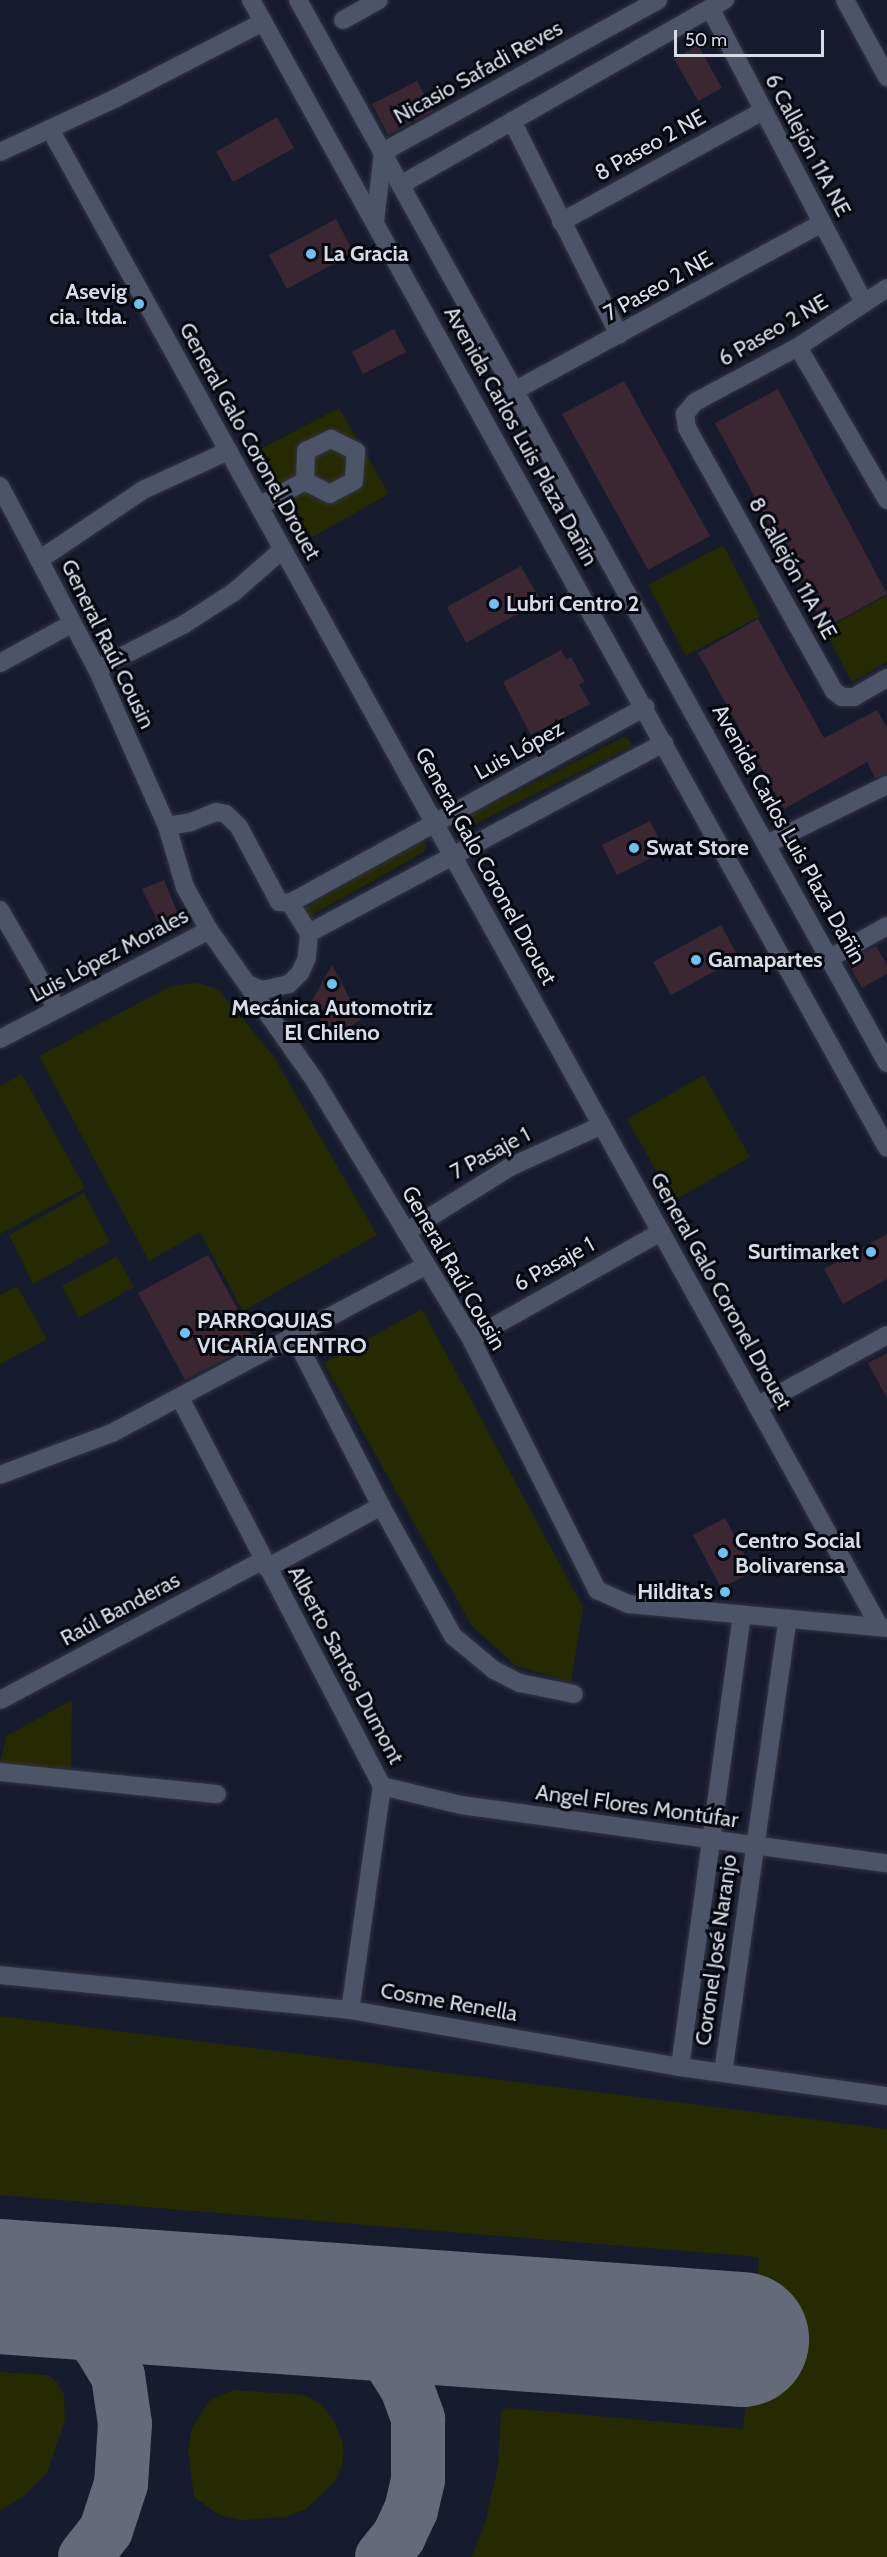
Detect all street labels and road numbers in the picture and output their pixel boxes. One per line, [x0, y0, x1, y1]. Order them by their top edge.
street label: Nicasio Safadi Reves [389, 15, 567, 129]
street label: 6 Callejón 11A NE [759, 69, 857, 221]
street label: 8 Paseo 2 NE [590, 104, 710, 186]
street label: 7 Paseo 2 NE [599, 245, 717, 327]
street label: 6 Paseo 2 NE [714, 288, 832, 372]
street label: Avenida Carlos Luis Plaza Dañin [439, 302, 603, 570]
street label: General Galo Coronel Drouet [174, 318, 326, 564]
street label: 8 Callejón 11A NE [743, 492, 843, 644]
street label: General Raúl Cousin [56, 555, 160, 733]
street label: Avenida Carlos Luis Plaza Dañin [707, 700, 871, 968]
street label: Luis López [470, 715, 568, 785]
street label: General Galo Coronel Drouet [410, 743, 562, 989]
street label: Luis López Morales [25, 902, 193, 1008]
street label: 7 Pasaje 1 [446, 1121, 534, 1185]
street label: General Galo Coronel Drouet [645, 1168, 797, 1414]
street label: General Raúl Cousin [396, 1181, 512, 1355]
street label: 6 Pasaje 1 [509, 1231, 599, 1297]
street label: Alberto Santos Dumont [283, 1561, 409, 1769]
street label: Raúl Banderas [56, 1567, 184, 1651]
street label: Angel Flores Montúfar [534, 1779, 740, 1833]
street label: Coronel José Naranjo [690, 1853, 742, 2047]
street label: Cosme Renella [378, 1977, 520, 2027]

